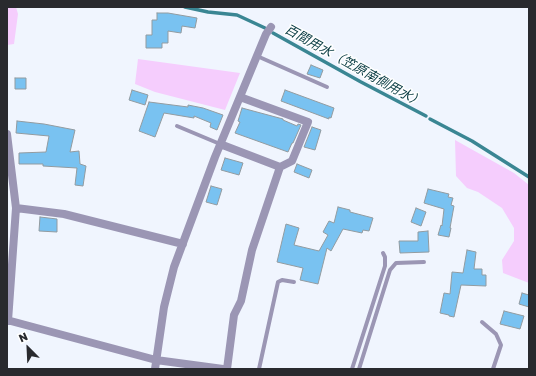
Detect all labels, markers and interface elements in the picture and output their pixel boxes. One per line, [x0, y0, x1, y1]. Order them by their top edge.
water label: 百間用水（笠原南側用水） [282, 21, 426, 111]
north arrow [8, 328, 48, 368]
text: N [16, 329, 29, 344]

